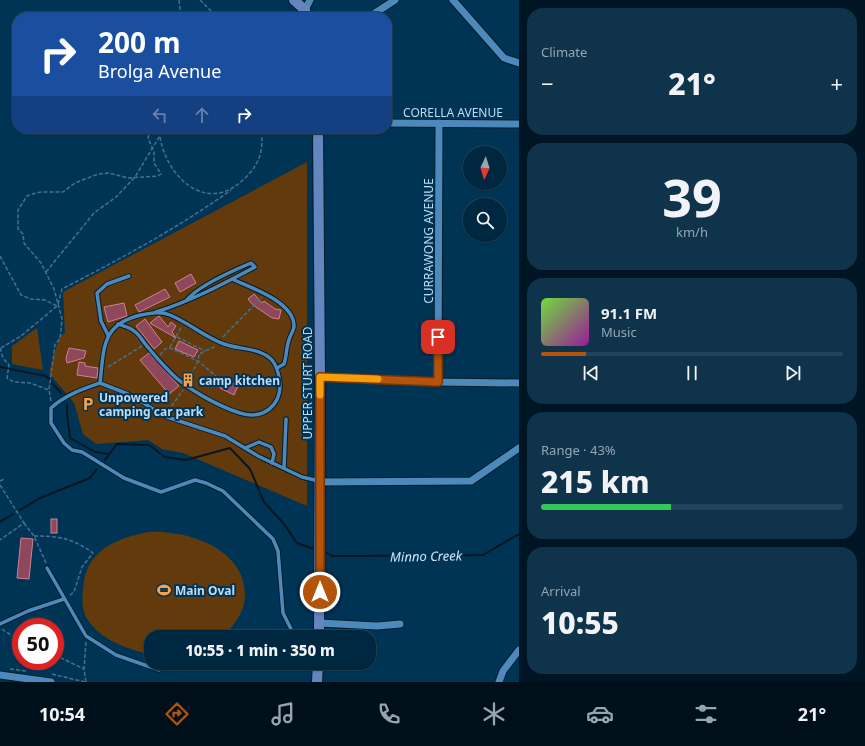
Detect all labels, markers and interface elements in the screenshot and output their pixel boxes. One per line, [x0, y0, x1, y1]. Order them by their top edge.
text: 200 m [98, 23, 181, 61]
icon: right [32, 28, 84, 80]
text: Climate [541, 43, 587, 61]
text: Brolga Avenue [98, 59, 221, 83]
text: 21° [668, 63, 716, 104]
text: − [541, 68, 554, 98]
text: + [830, 68, 843, 98]
icon: left [149, 104, 171, 126]
icon: ahead [191, 104, 213, 126]
icon: right [233, 104, 255, 126]
street label: CORELLA AVENUE [403, 104, 503, 121]
north arrow [463, 146, 507, 190]
map controls [463, 146, 507, 242]
text: 39 [662, 161, 722, 232]
street label: CURRAWONG AVENUE [420, 178, 437, 304]
button: search [463, 198, 507, 242]
text: km/h [676, 223, 708, 241]
text: 91.1 FM [601, 303, 657, 323]
pin [421, 320, 455, 354]
text: Music [601, 323, 637, 341]
street label: UPPER STURT ROAD [299, 326, 316, 439]
icon: arrive [427, 326, 449, 348]
icon: previous [580, 362, 602, 384]
icon: pause [681, 362, 703, 384]
icon: next [782, 362, 804, 384]
building icon: camp kitchen [180, 372, 196, 388]
place label: camp kitchen [199, 372, 280, 389]
place label: Unpowered camping car park [99, 389, 204, 420]
parking icon: Unpowered camping car park [80, 396, 96, 412]
text: Range · 43% [541, 441, 616, 459]
text: 215 km [541, 461, 650, 502]
water label: Minno Creek [390, 546, 463, 566]
position arrow [299, 571, 341, 613]
sports icon: Main Oval [156, 582, 172, 598]
place label: Main Oval [175, 582, 235, 599]
text: Arrival [541, 582, 581, 600]
text: 10:55 [541, 602, 619, 643]
speed limit sign: 50 [12, 618, 64, 670]
text: 10:55 · 1 min · 350 m [185, 640, 335, 660]
icon: directions [163, 700, 191, 728]
icon: music [269, 700, 297, 728]
icon: phone [375, 700, 403, 728]
icon: climate [480, 700, 508, 728]
icon: car [586, 700, 614, 728]
icon: filters [692, 700, 720, 728]
text: 10:54 [39, 702, 85, 726]
text: 21° [798, 702, 826, 726]

